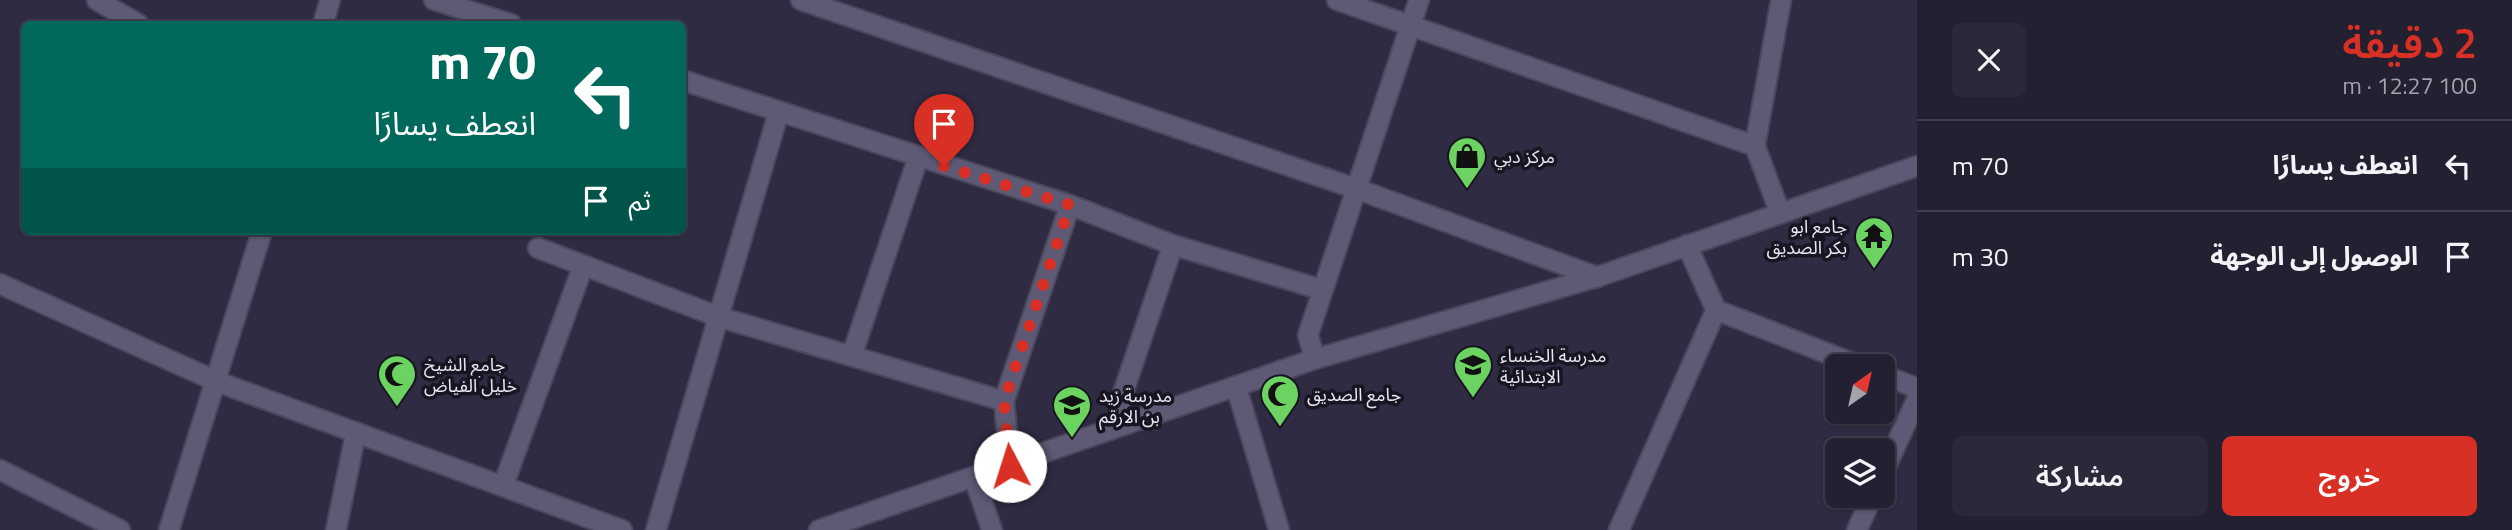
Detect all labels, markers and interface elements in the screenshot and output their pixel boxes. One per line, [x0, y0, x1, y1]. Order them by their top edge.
text: 2 دقيقة [2342, 10, 2477, 74]
text: 70 m [429, 23, 536, 98]
button: close [1952, 23, 2026, 97]
icon: left [560, 49, 651, 140]
text: 100 m · 12:27 [2342, 68, 2477, 103]
pin [914, 94, 974, 166]
text: انعطف يسارًا [374, 99, 536, 147]
icon: arrive [925, 105, 963, 143]
shop icon: مركز دبي [1446, 135, 1488, 190]
place label: مركز دبي [1494, 143, 1555, 170]
text: انعطف يسارًا [2273, 145, 2418, 184]
text: 70 m [1952, 146, 2009, 185]
icon: left [2439, 147, 2477, 185]
text: ثم [629, 181, 651, 220]
icon: arrive [577, 182, 615, 220]
place label: جامع ابو بكر الصديق [1766, 213, 1847, 261]
temple icon: جامع ابو بكر الصديق [1853, 215, 1895, 270]
text: الوصول إلى الوجهة [2210, 236, 2418, 275]
text: 30 m [1952, 237, 2009, 276]
icon: arrive [2439, 238, 2477, 276]
place label: مدرسة الخنساء الابتدائية [1500, 342, 1606, 390]
school or university icon: مدرسة الخنساء الابتدائية [1452, 344, 1494, 399]
place label: جامع الشيخ خليل الفياض [424, 351, 517, 399]
mosque icon: جامع الشيخ خليل الفياض [376, 353, 418, 408]
north arrow [1825, 354, 1895, 424]
map controls [1825, 354, 1895, 508]
mosque icon: جامع الصديق [1259, 373, 1301, 428]
place label: جامع الصديق [1307, 381, 1401, 409]
place label: مدرسة زيد بن الارقم [1099, 382, 1172, 430]
school or university icon: مدرسة زيد بن الارقم [1051, 384, 1093, 439]
position arrow [973, 429, 1047, 503]
button: مشاركة [1952, 436, 2208, 516]
button: خروج [2222, 436, 2477, 516]
button: layers [1825, 438, 1895, 508]

